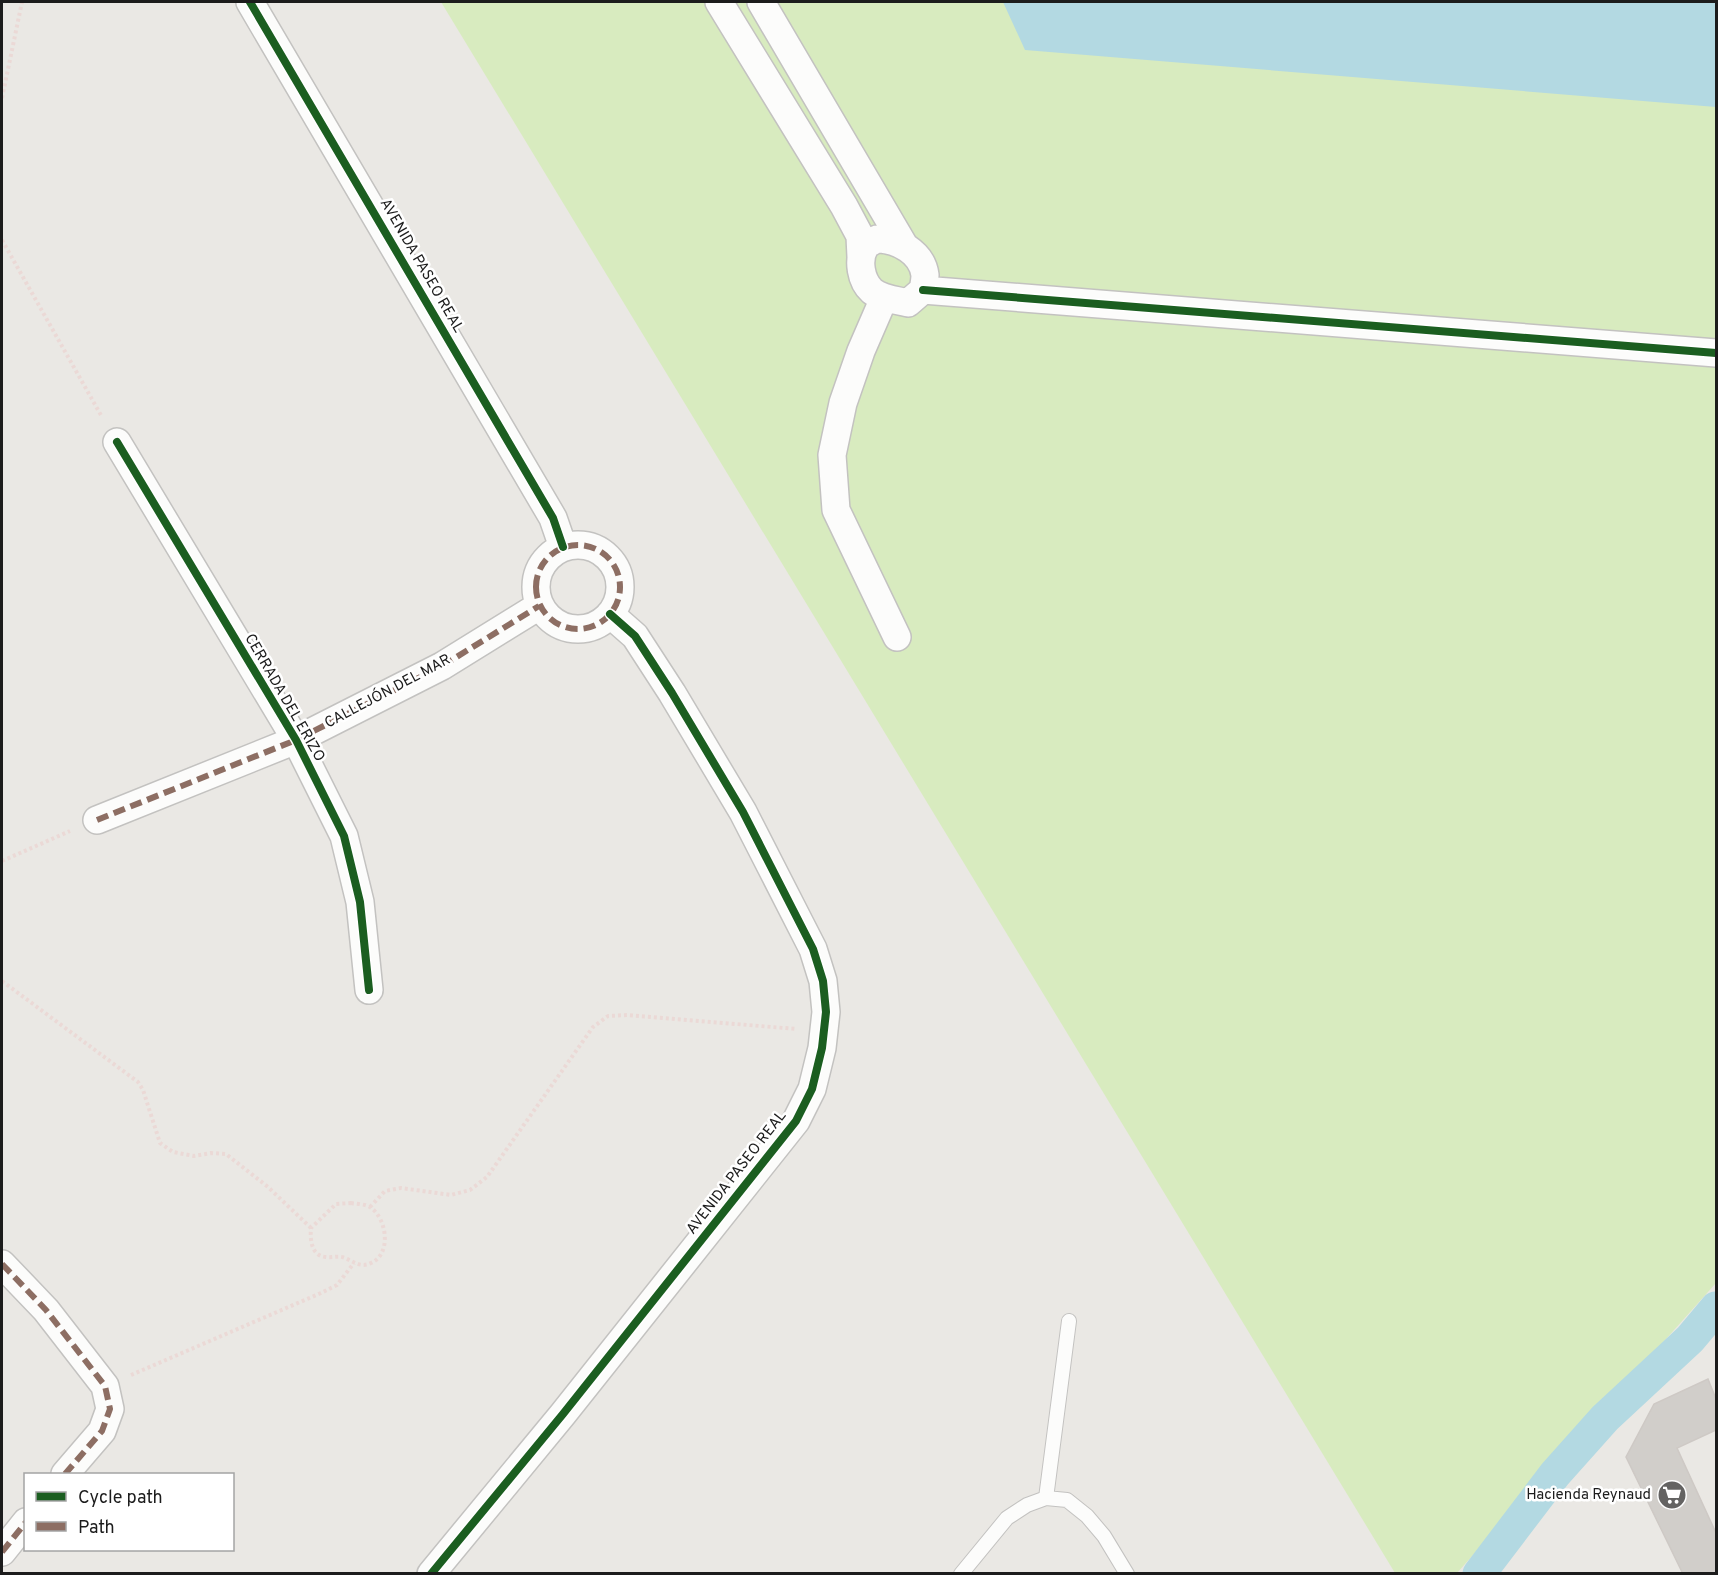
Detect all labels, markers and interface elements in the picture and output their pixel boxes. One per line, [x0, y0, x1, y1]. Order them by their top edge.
street label: AVENIDA PASEO REAL [375, 195, 467, 337]
street label: CERRADA DEL ERIZO [240, 631, 328, 765]
street label: CALLEJÓN DEL MAR [321, 649, 454, 733]
street label: AVENIDA PASEO REAL [683, 1107, 791, 1239]
legend [24, 1473, 234, 1551]
supermarket icon: Hacienda Reynaud [1656, 1479, 1688, 1511]
place label: Hacienda Reynaud [1526, 1486, 1651, 1505]
text: Cycle path [78, 1487, 163, 1510]
text: Path [78, 1517, 115, 1540]

